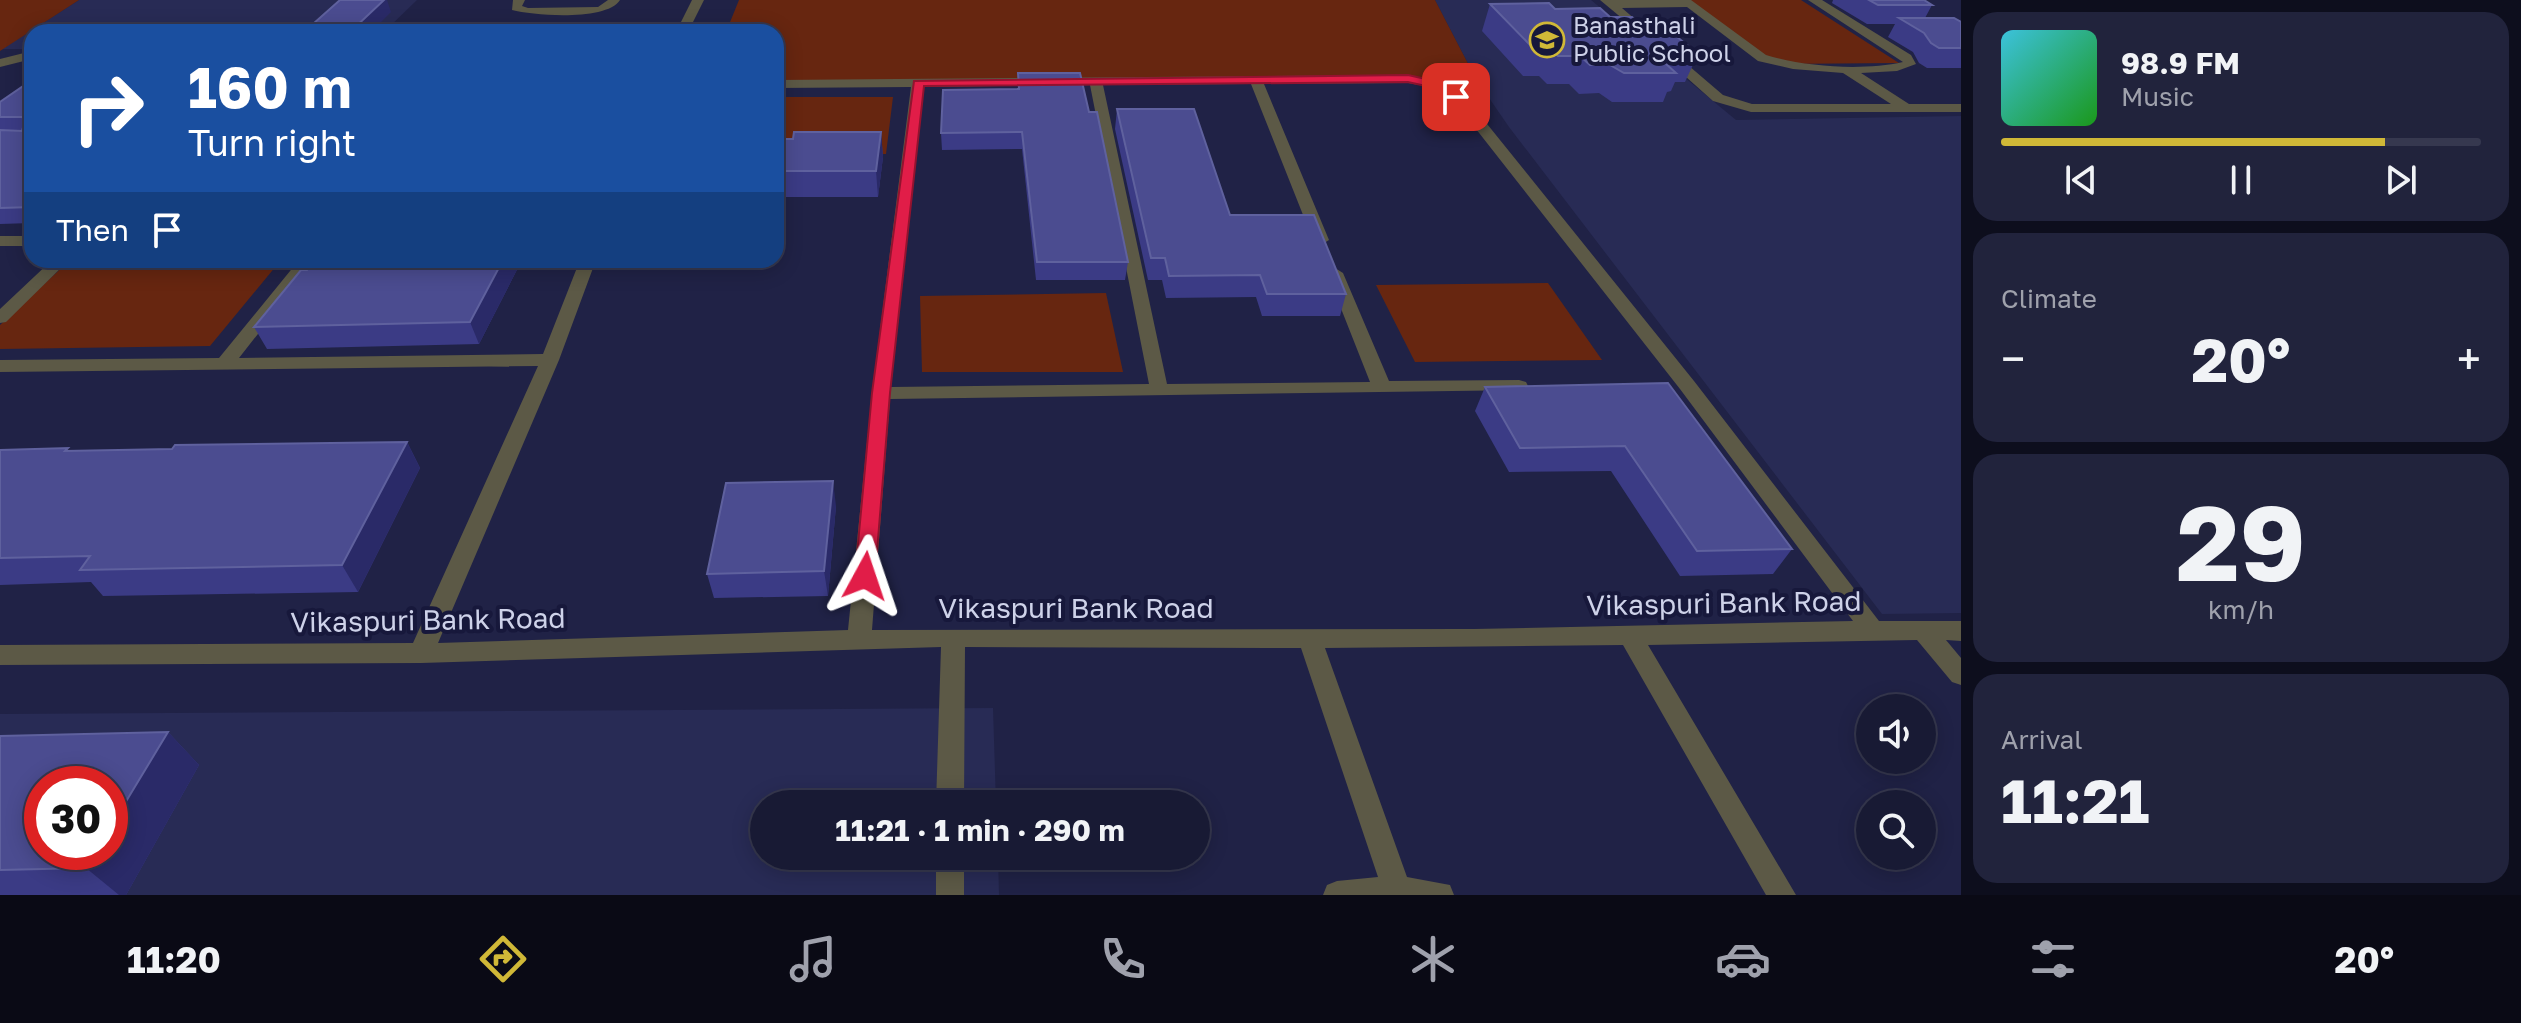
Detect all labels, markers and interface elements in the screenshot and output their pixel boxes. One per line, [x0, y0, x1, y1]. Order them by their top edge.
place label: Banasthali Public School [1573, 10, 1731, 67]
school or university icon: Banasthali Public School [1528, 21, 1566, 59]
text: 98.9 FM [2121, 45, 2240, 81]
text: 160 m [188, 53, 352, 120]
icon: right [56, 56, 160, 160]
pin [1422, 63, 1490, 131]
icon: arrive [1434, 75, 1478, 119]
text: Music [2121, 81, 2194, 112]
text: Turn right [188, 121, 356, 164]
icon: previous [2059, 158, 2103, 202]
icon: pause [2219, 158, 2263, 202]
icon: next [2379, 158, 2423, 202]
icon: arrive [145, 208, 189, 252]
text: Then [56, 212, 129, 248]
text: Climate [2001, 283, 2097, 314]
text: 20° [2192, 323, 2291, 395]
text: − [2001, 332, 2025, 385]
text: + [2457, 332, 2481, 385]
text: 29 [2176, 479, 2306, 604]
position arrow [823, 534, 907, 618]
street label: Vikaspuri Bank Road [1586, 584, 1862, 621]
street label: Vikaspuri Bank Road [938, 591, 1214, 624]
text: km/h [2208, 594, 2274, 625]
street label: Vikaspuri Bank Road [290, 601, 566, 638]
map controls [1856, 694, 1936, 870]
button: sound [1856, 694, 1936, 774]
text: Arrival [2001, 724, 2082, 755]
text: 11:21 [2001, 764, 2150, 836]
speed limit sign: 30 [24, 766, 128, 870]
button: search [1856, 790, 1936, 870]
text: 11:21 · 1 min · 290 m [835, 812, 1125, 848]
icon: directions [475, 931, 531, 987]
icon: music [785, 931, 841, 987]
icon: phone [1095, 931, 1151, 987]
icon: climate [1405, 931, 1461, 987]
icon: car [1715, 931, 1771, 987]
icon: filters [2025, 931, 2081, 987]
text: 11:20 [127, 938, 221, 981]
text: 20° [2335, 938, 2394, 981]

